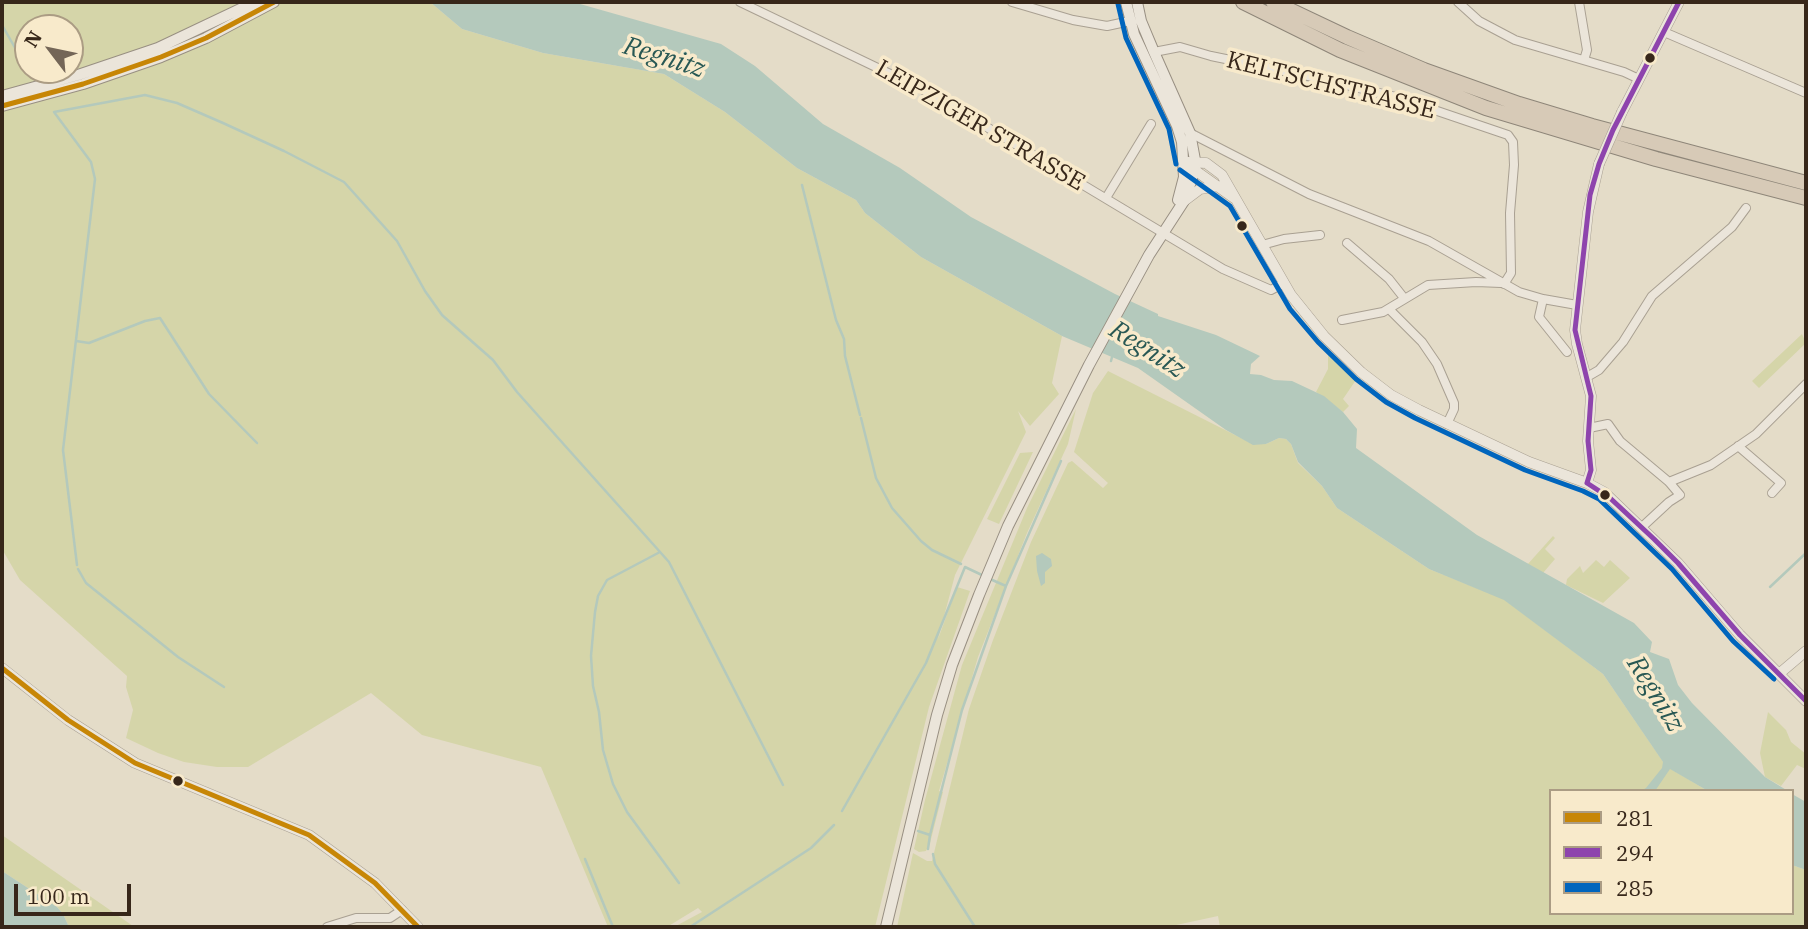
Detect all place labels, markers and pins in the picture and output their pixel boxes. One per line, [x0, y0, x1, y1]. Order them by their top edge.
unlabelled marker [1643, 51, 1657, 65]
unlabelled marker [1235, 219, 1249, 233]
unlabelled marker [1598, 488, 1612, 502]
unlabelled marker [171, 774, 185, 788]

